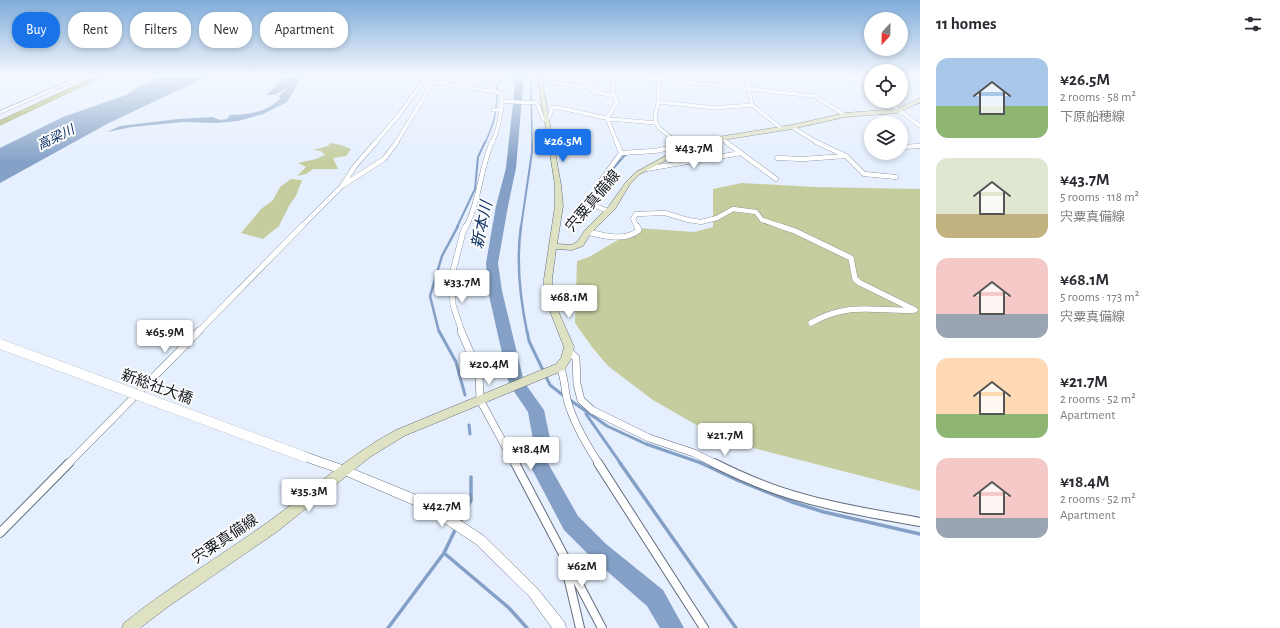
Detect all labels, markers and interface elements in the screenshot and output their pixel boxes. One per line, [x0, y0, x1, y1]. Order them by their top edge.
chip: Buy [12, 12, 60, 48]
chip: Rent [68, 12, 122, 48]
chip: Filters [130, 12, 191, 48]
chip: New [199, 12, 252, 48]
chip: Apartment [260, 12, 348, 48]
north arrow [864, 12, 908, 56]
map controls [864, 12, 908, 160]
icon: filters [1242, 13, 1264, 35]
text: 11 homes [936, 15, 996, 32]
button: locate [864, 64, 908, 108]
text: ¥26.5M [1060, 71, 1110, 88]
icon: home [968, 74, 1016, 122]
text: 2 rooms · 58 m² [1060, 91, 1136, 104]
text: 下原船穂線 [1060, 111, 1125, 124]
button: layers [864, 116, 908, 160]
water label: 高梁川 [35, 122, 78, 152]
pin: ¥26.5M [530, 129, 596, 163]
text: ¥26.5M [544, 135, 582, 148]
pin: ¥43.7M [661, 136, 727, 170]
text: ¥43.7M [675, 142, 713, 155]
street label: 宍粟真備線 [562, 167, 623, 235]
text: ¥43.7M [1060, 171, 1110, 188]
icon: home [968, 174, 1016, 222]
text: 5 rooms · 118 m² [1060, 191, 1139, 204]
water label: 新本川 [468, 198, 495, 250]
text: 宍粟真備線 [1060, 211, 1125, 224]
pin: ¥33.7M [429, 270, 495, 304]
text: ¥68.1M [1060, 271, 1109, 288]
icon: home [968, 274, 1016, 322]
text: ¥33.7M [444, 276, 481, 289]
pin: ¥68.1M [536, 285, 602, 319]
text: ¥68.1M [550, 291, 588, 304]
text: 5 rooms · 173 m² [1060, 291, 1139, 304]
text: 宍粟真備線 [1060, 311, 1125, 324]
pin: ¥65.9M [132, 320, 198, 354]
text: ¥65.9M [146, 326, 184, 339]
pin: ¥20.4M [456, 352, 522, 386]
text: ¥20.4M [469, 358, 509, 371]
street label: 新総社大橋 [119, 366, 195, 407]
text: ¥21.7M [1060, 373, 1108, 390]
icon: home [968, 374, 1016, 422]
text: 2 rooms · 52 m² [1060, 393, 1136, 406]
text: Apartment [1060, 409, 1115, 422]
pin: ¥21.7M [692, 423, 758, 457]
text: ¥21.7M [707, 429, 743, 442]
pin: ¥18.4M [498, 437, 564, 471]
text: ¥18.4M [512, 443, 550, 456]
text: ¥18.4M [1060, 473, 1109, 490]
icon: home [968, 474, 1016, 522]
pin: ¥35.3M [276, 479, 342, 513]
text: ¥35.3M [291, 485, 328, 498]
text: 2 rooms · 52 m² [1060, 493, 1136, 506]
pin: ¥42.7M [409, 494, 475, 528]
text: ¥42.7M [423, 500, 461, 513]
text: Apartment [1060, 509, 1115, 522]
street label: 宍粟真備線 [189, 511, 260, 566]
pin: ¥62M [558, 554, 606, 588]
text: ¥62M [567, 560, 597, 573]

